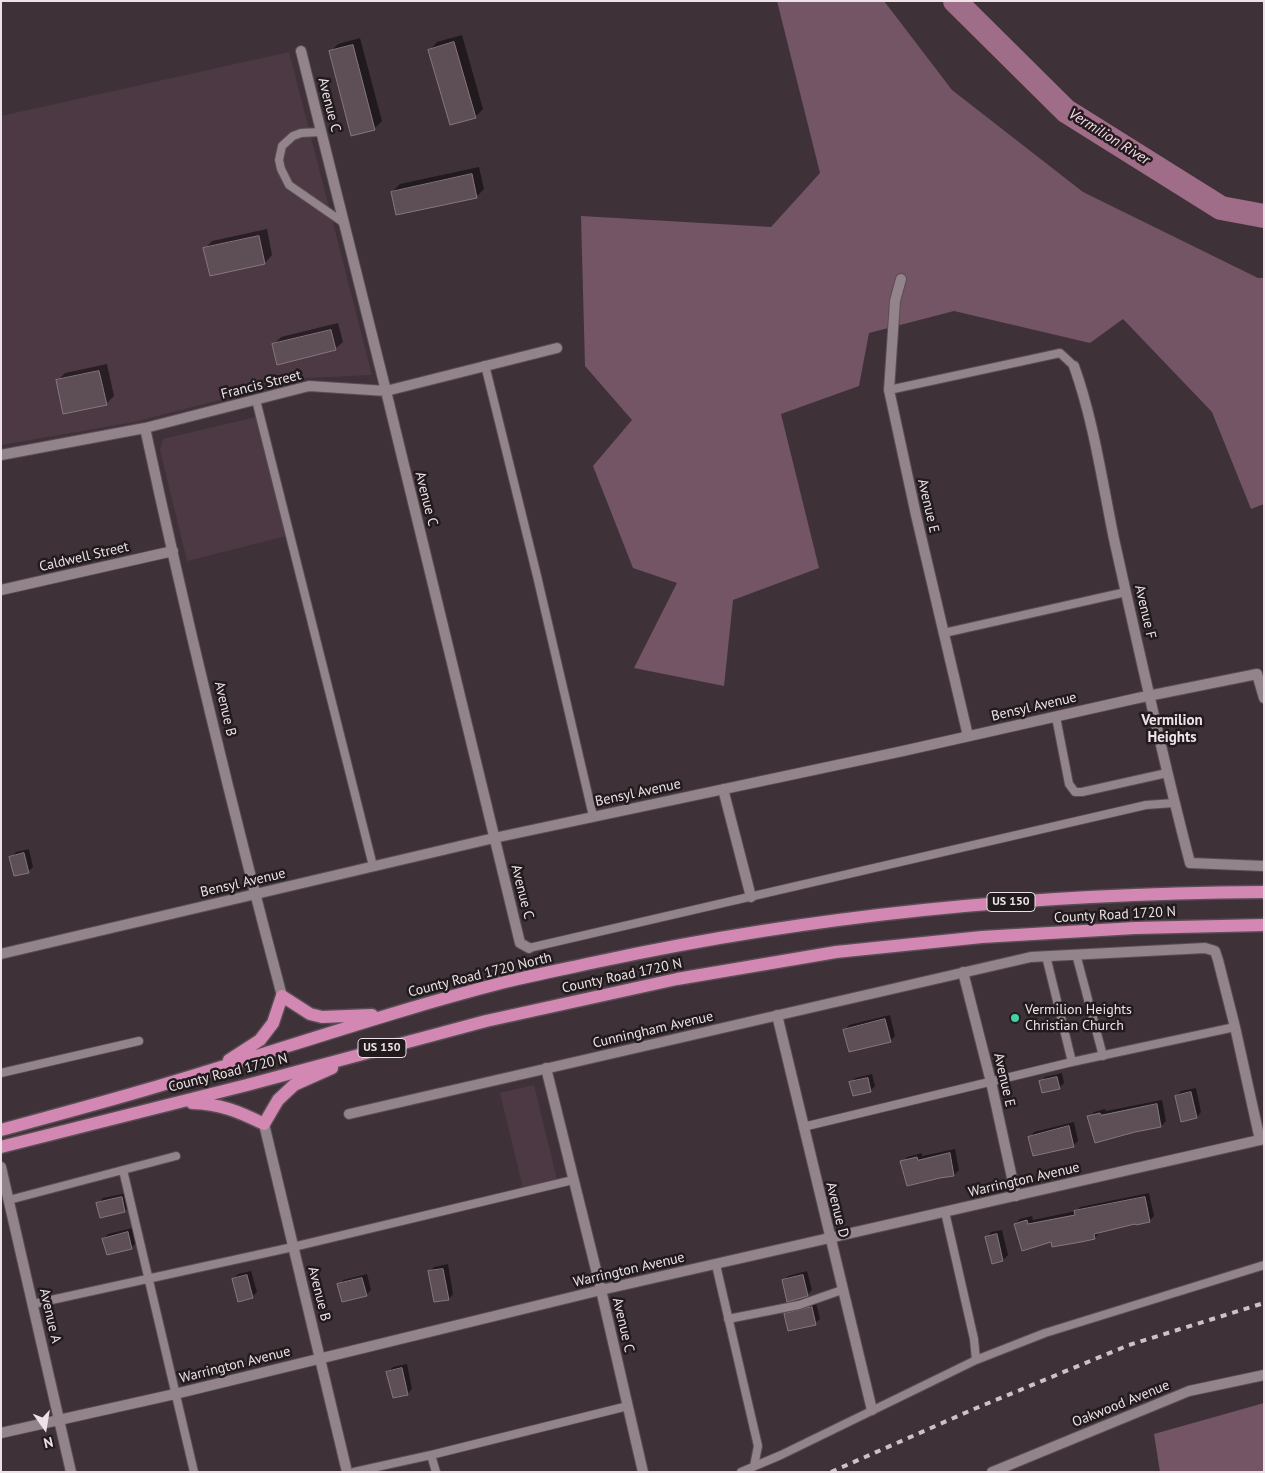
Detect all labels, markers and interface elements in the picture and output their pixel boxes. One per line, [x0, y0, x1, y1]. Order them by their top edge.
street label: Avenue C [314, 76, 344, 134]
water label: Vermilion River [1065, 105, 1153, 169]
street label: Francis Street [219, 367, 303, 403]
street label: Avenue C [411, 470, 441, 528]
street label: Avenue E [914, 477, 942, 535]
street label: Caldwell Street [38, 539, 130, 575]
street label: Avenue F [1131, 583, 1159, 641]
street label: Avenue B [211, 680, 239, 738]
street label: Bensyl Avenue [990, 689, 1078, 725]
district label: Vermilion Heights [1141, 712, 1203, 747]
street label: Bensyl Avenue [594, 776, 682, 810]
street label: Avenue C [507, 863, 537, 921]
street label: Bensyl Avenue [199, 865, 287, 901]
road number: US 150 [987, 892, 1035, 912]
street label: County Road 1720 N [1054, 903, 1176, 927]
street label: County Road 1720 North [406, 949, 554, 1001]
street label: County Road 1720 N [560, 955, 684, 997]
place label: Vermilion Heights Christian Church [1025, 1002, 1132, 1034]
street label: Cunningham Avenue [591, 1008, 715, 1052]
marker: Vermilion Heights Christian Church [1009, 1012, 1021, 1024]
road number: US 150 [358, 1038, 406, 1058]
street label: County Road 1720 N [167, 1050, 289, 1096]
street label: Avenue E [990, 1051, 1018, 1109]
street label: Warrington Avenue [967, 1159, 1081, 1201]
street label: Avenue D [822, 1181, 852, 1239]
street label: Warrington Avenue [572, 1249, 686, 1291]
street label: Avenue B [304, 1265, 334, 1323]
street label: Avenue A [36, 1287, 64, 1345]
street label: Avenue C [609, 1296, 637, 1354]
street label: Warrington Avenue [178, 1343, 292, 1387]
street label: Oakwood Avenue [1070, 1377, 1172, 1431]
north arrow [20, 1403, 70, 1453]
text: N [42, 1433, 55, 1452]

